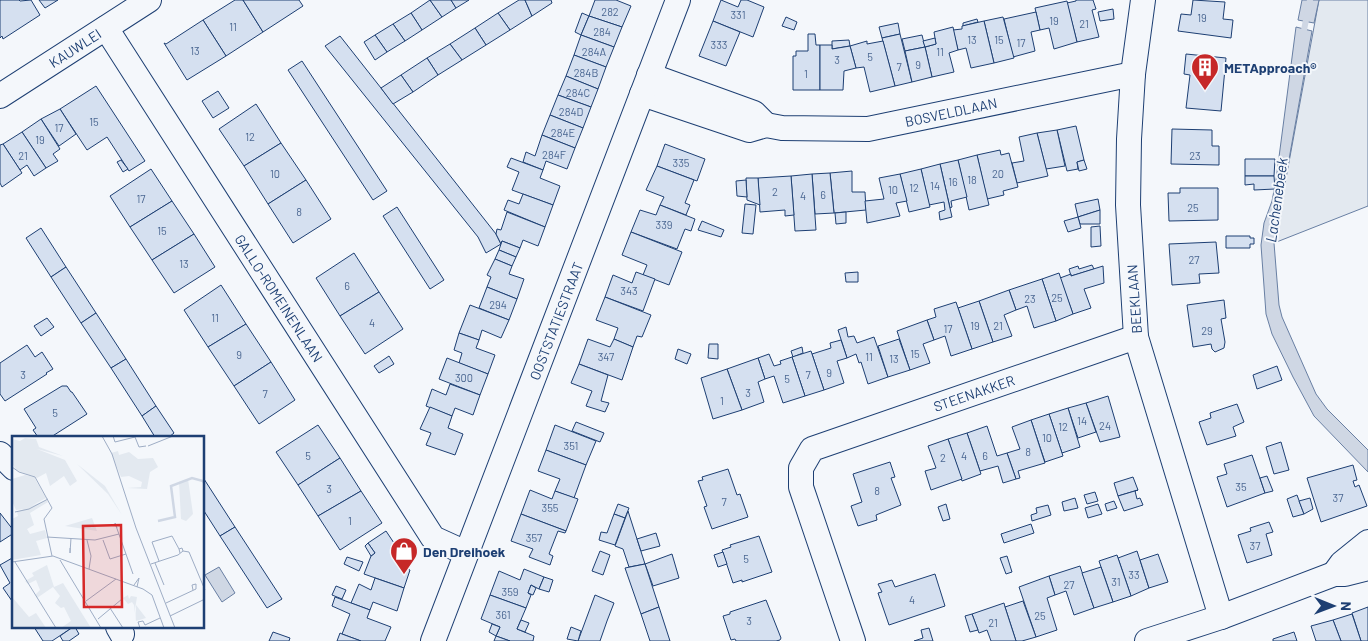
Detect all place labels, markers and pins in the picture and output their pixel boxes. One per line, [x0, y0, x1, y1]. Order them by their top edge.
building icon: METApproach® [1190, 52, 1220, 91]
place label: METApproach® [1224, 59, 1317, 76]
shop icon: Den Dreihoek [389, 536, 419, 575]
place label: Den Dreihoek [423, 543, 506, 560]

